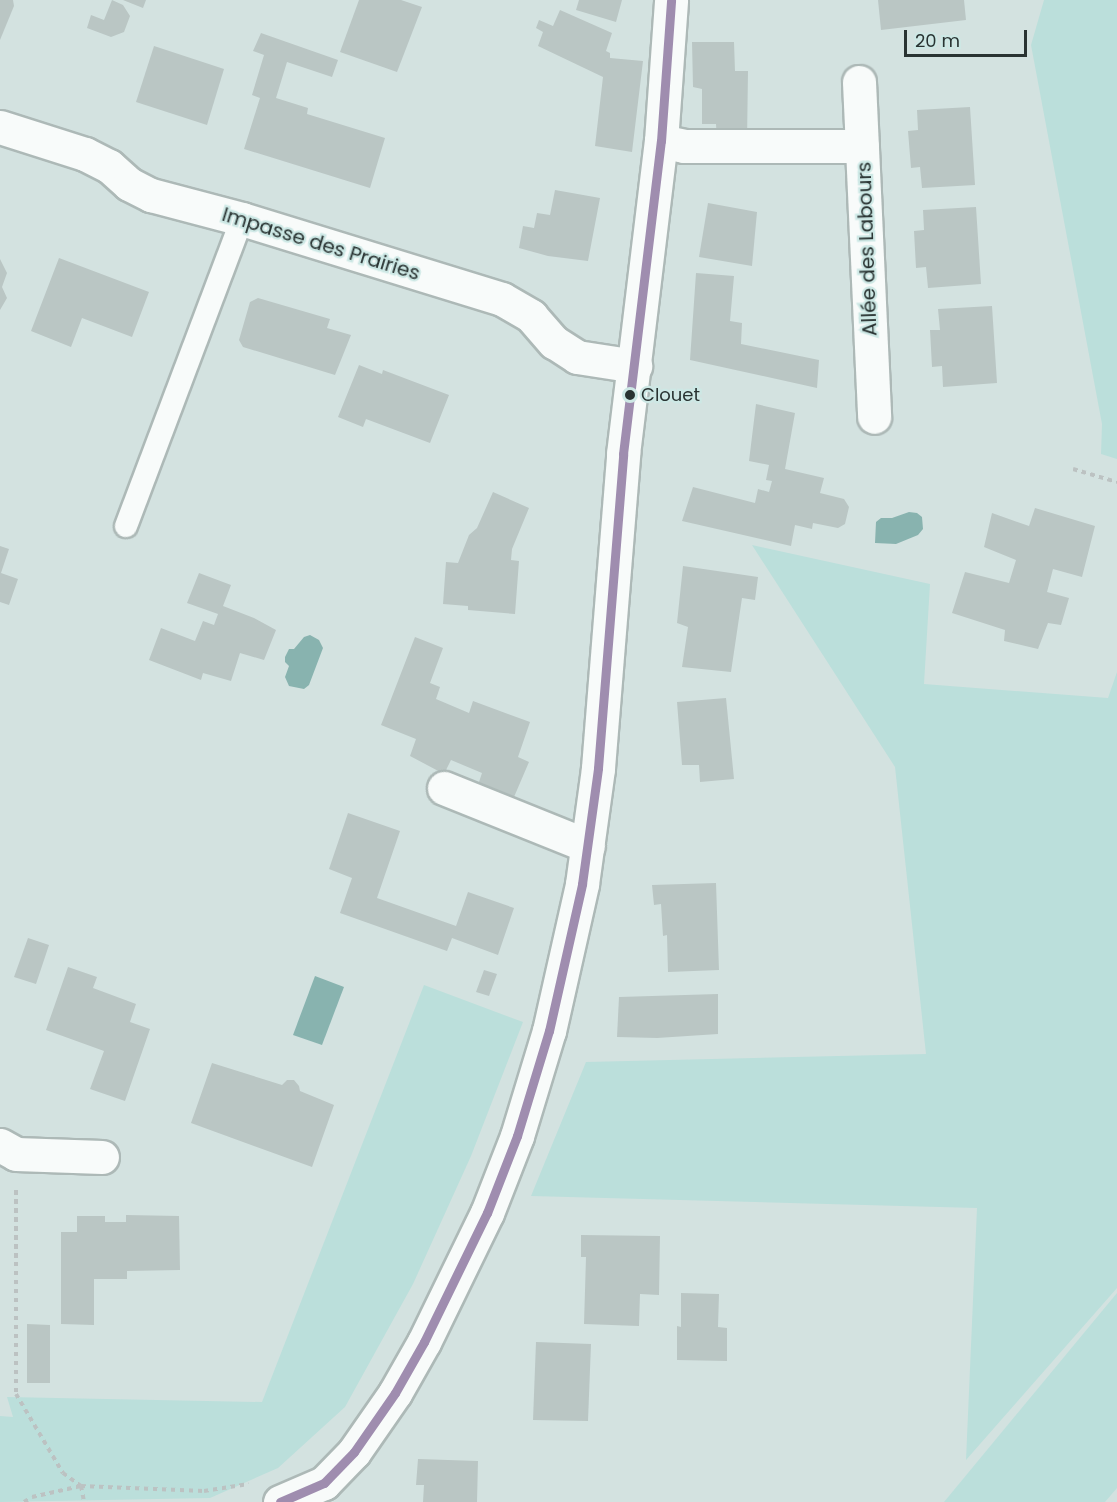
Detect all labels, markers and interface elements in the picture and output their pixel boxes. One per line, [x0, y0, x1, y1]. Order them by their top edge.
scale bar [907, 18, 1030, 56]
text: 20 m [915, 28, 960, 53]
street label: Allée des Labours [852, 161, 882, 337]
street label: Impasse des Prairies [219, 202, 423, 286]
place label: Clouet [641, 384, 700, 406]
marker: Clouet [624, 389, 636, 401]

